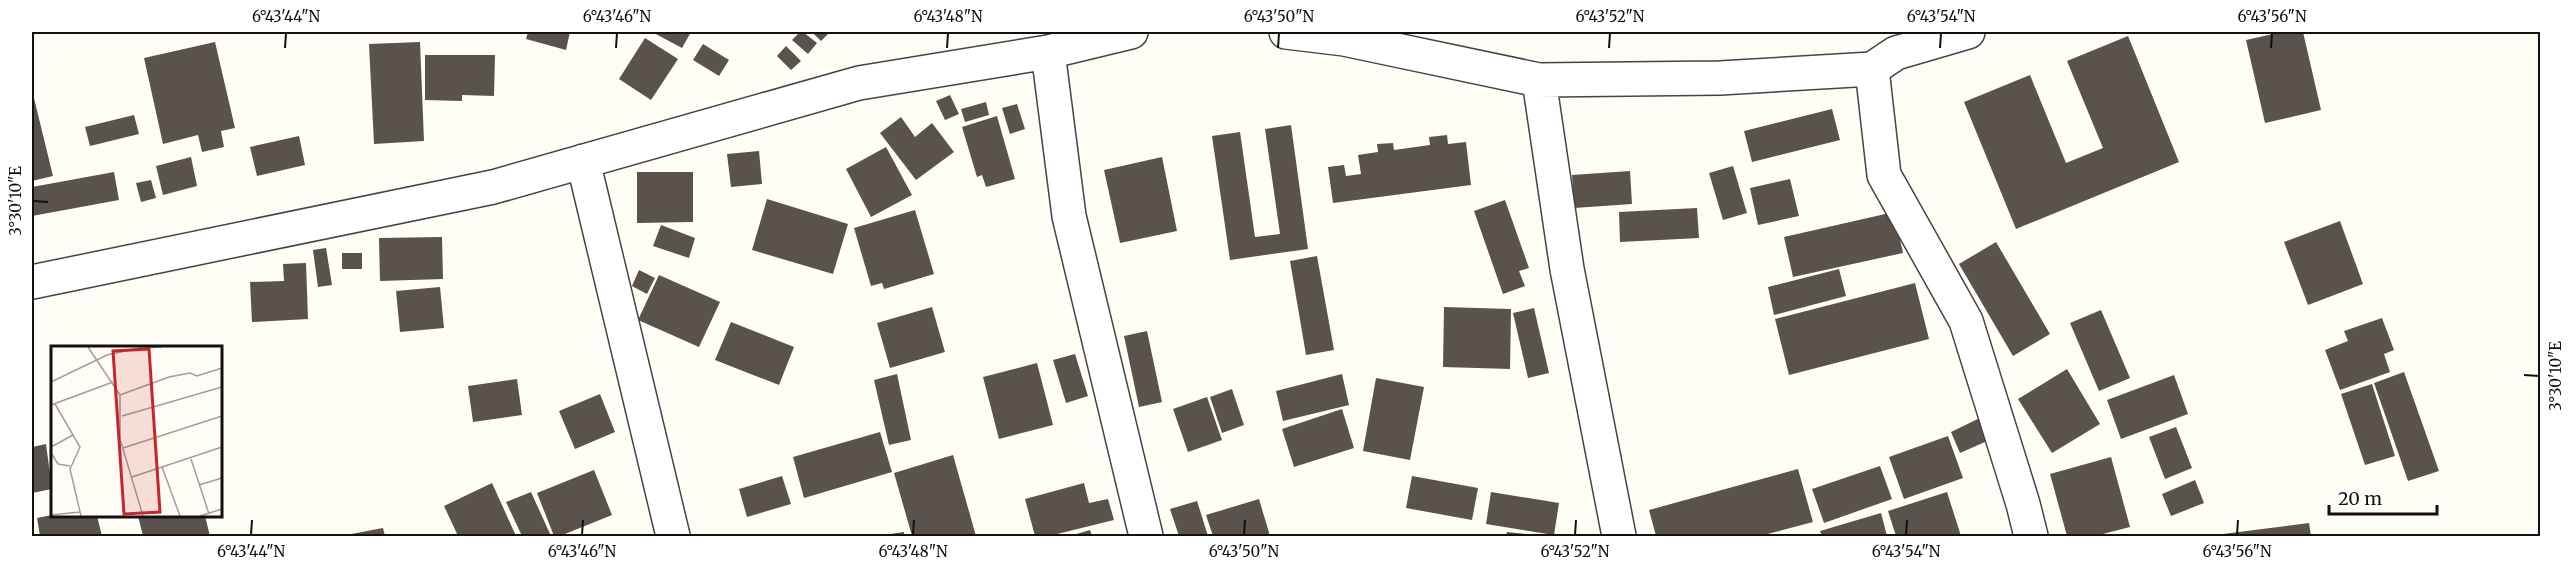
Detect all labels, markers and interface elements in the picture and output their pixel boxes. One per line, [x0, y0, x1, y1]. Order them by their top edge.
text: 6°43'44"N [252, 7, 320, 26]
text: 6°43'46"N [583, 7, 652, 26]
text: 6°43'48"N [913, 7, 983, 26]
text: 6°43'50"N [1244, 7, 1315, 26]
text: 6°43'52"N [1576, 7, 1645, 26]
text: 6°43'54"N [1907, 7, 1976, 26]
text: 6°43'56"N [2238, 7, 2307, 26]
text: 3°30'10"E [6, 166, 25, 236]
text: 3°30'10"E [2546, 341, 2565, 411]
inset map [51, 346, 222, 517]
scale bar [2329, 478, 2437, 516]
text: 20 m [2338, 487, 2382, 510]
text: 6°43'44"N [217, 542, 285, 561]
text: 6°43'46"N [548, 542, 617, 561]
text: 6°43'48"N [878, 542, 948, 561]
text: 6°43'50"N [1209, 542, 1280, 561]
text: 6°43'52"N [1541, 542, 1610, 561]
text: 6°43'54"N [1872, 542, 1941, 561]
text: 6°43'56"N [2203, 542, 2272, 561]

